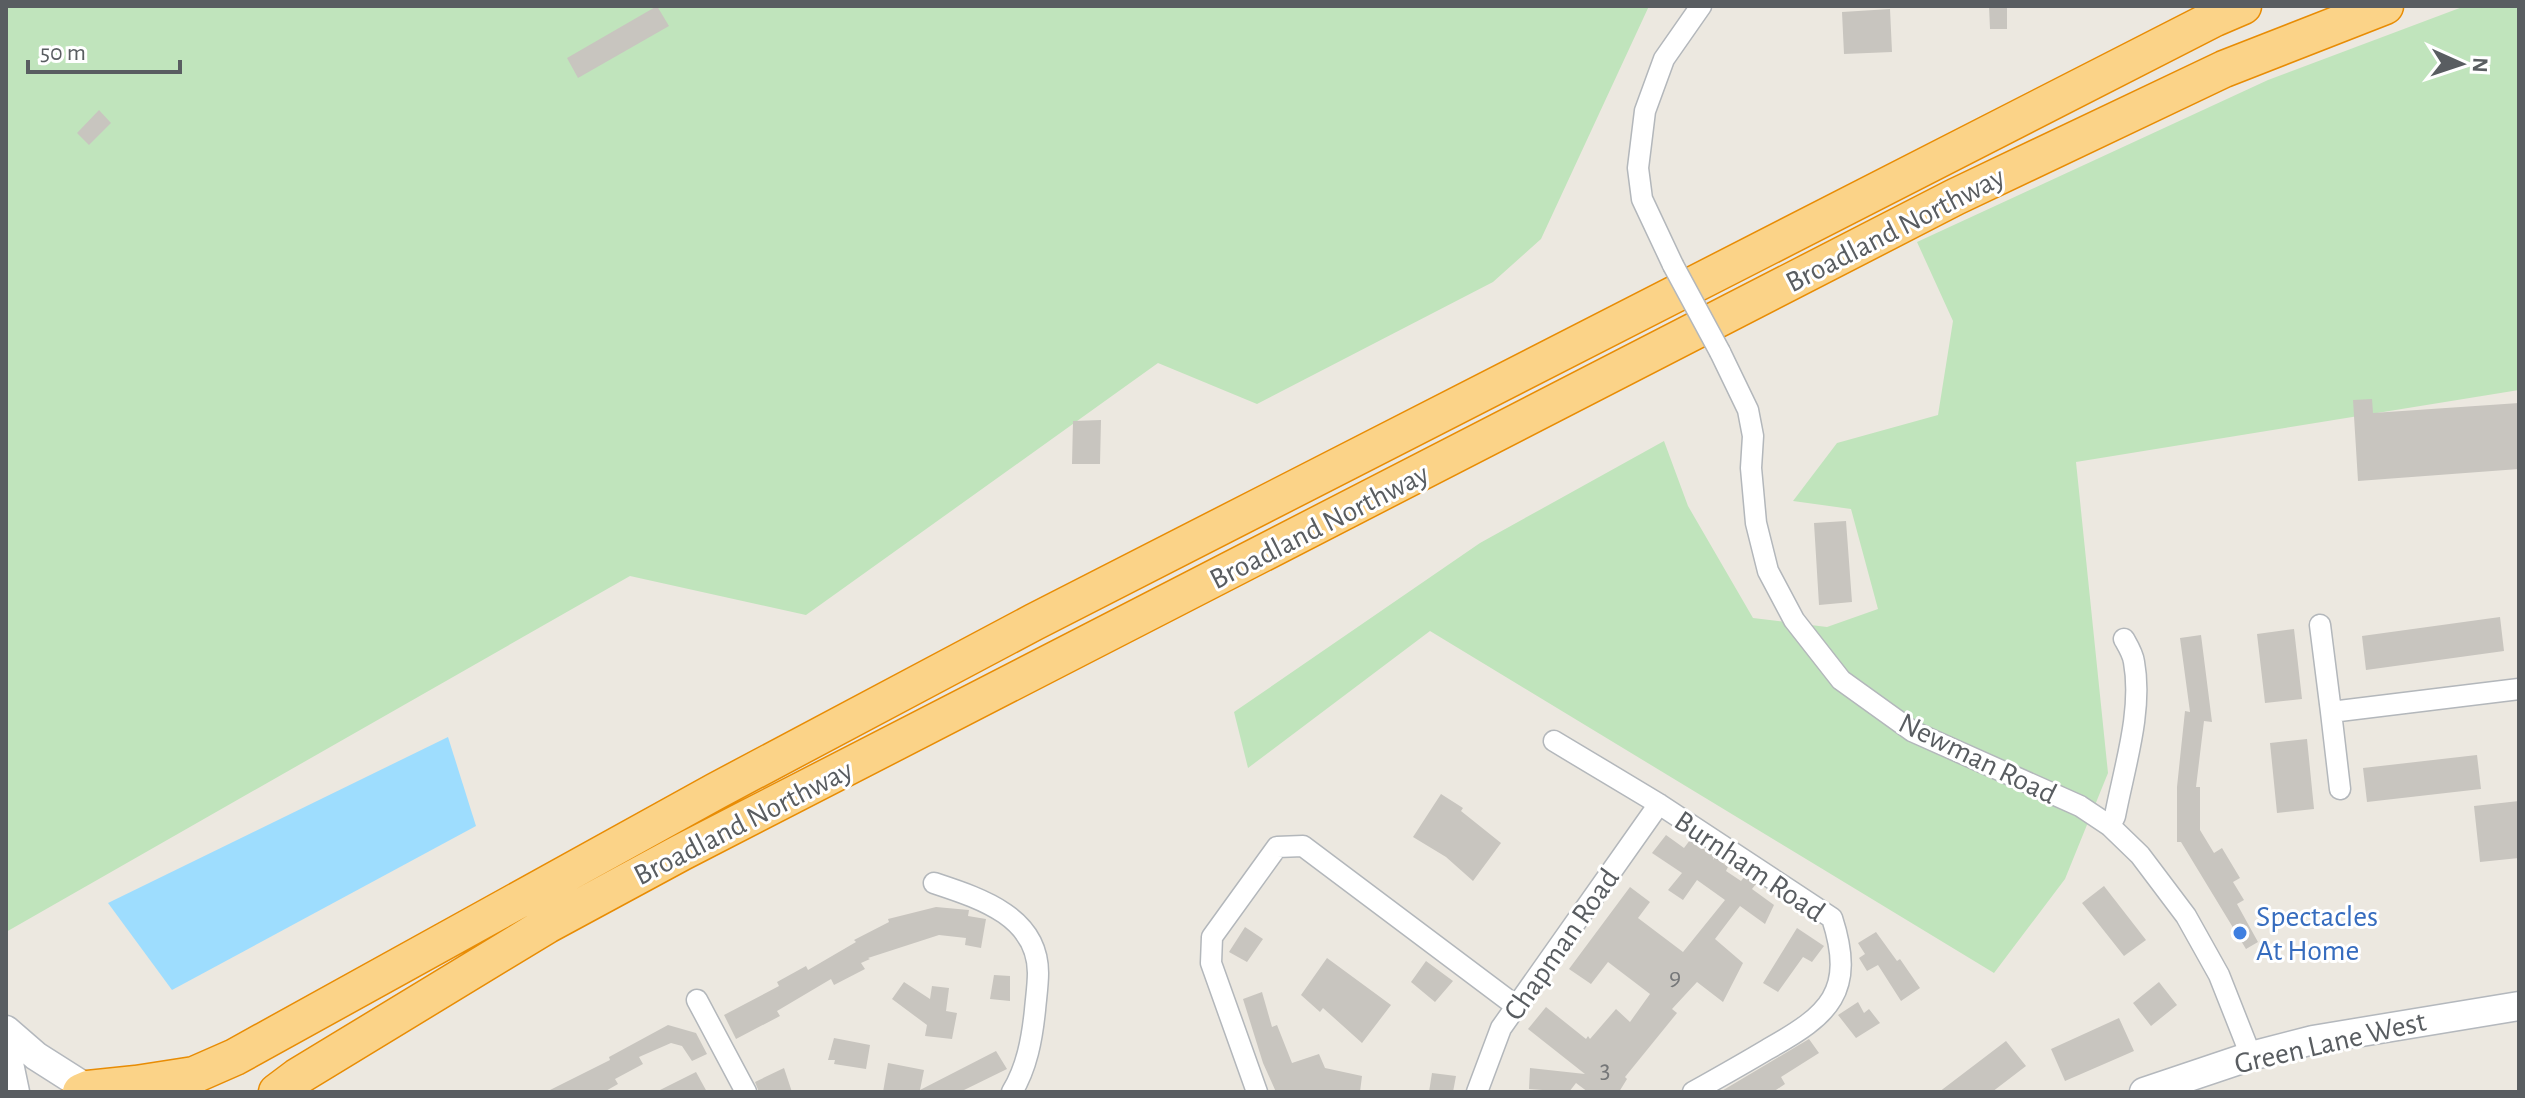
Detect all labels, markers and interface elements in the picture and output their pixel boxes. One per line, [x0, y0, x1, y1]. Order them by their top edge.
scale bar [28, 24, 180, 74]
north arrow [2421, 24, 2501, 104]
text: 50 m [40, 41, 86, 65]
text: N [2469, 57, 2491, 73]
street label: Broadland Northway [1781, 162, 2010, 298]
street label: Broadland Northway [1205, 459, 1434, 595]
street label: Newman Road [1894, 708, 2061, 810]
street label: Broadland Northway [629, 755, 858, 891]
street label: Burnham Road [1669, 806, 1830, 928]
street label: Chapman Road [1499, 863, 1625, 1026]
place label: Spectacles At Home [2256, 902, 2378, 966]
marker: Spectacles At Home [2231, 924, 2249, 942]
house number: 9 [1669, 964, 1681, 990]
street label: Green Lane West [2232, 1006, 2429, 1080]
house number: 3 [1600, 1057, 1610, 1083]

